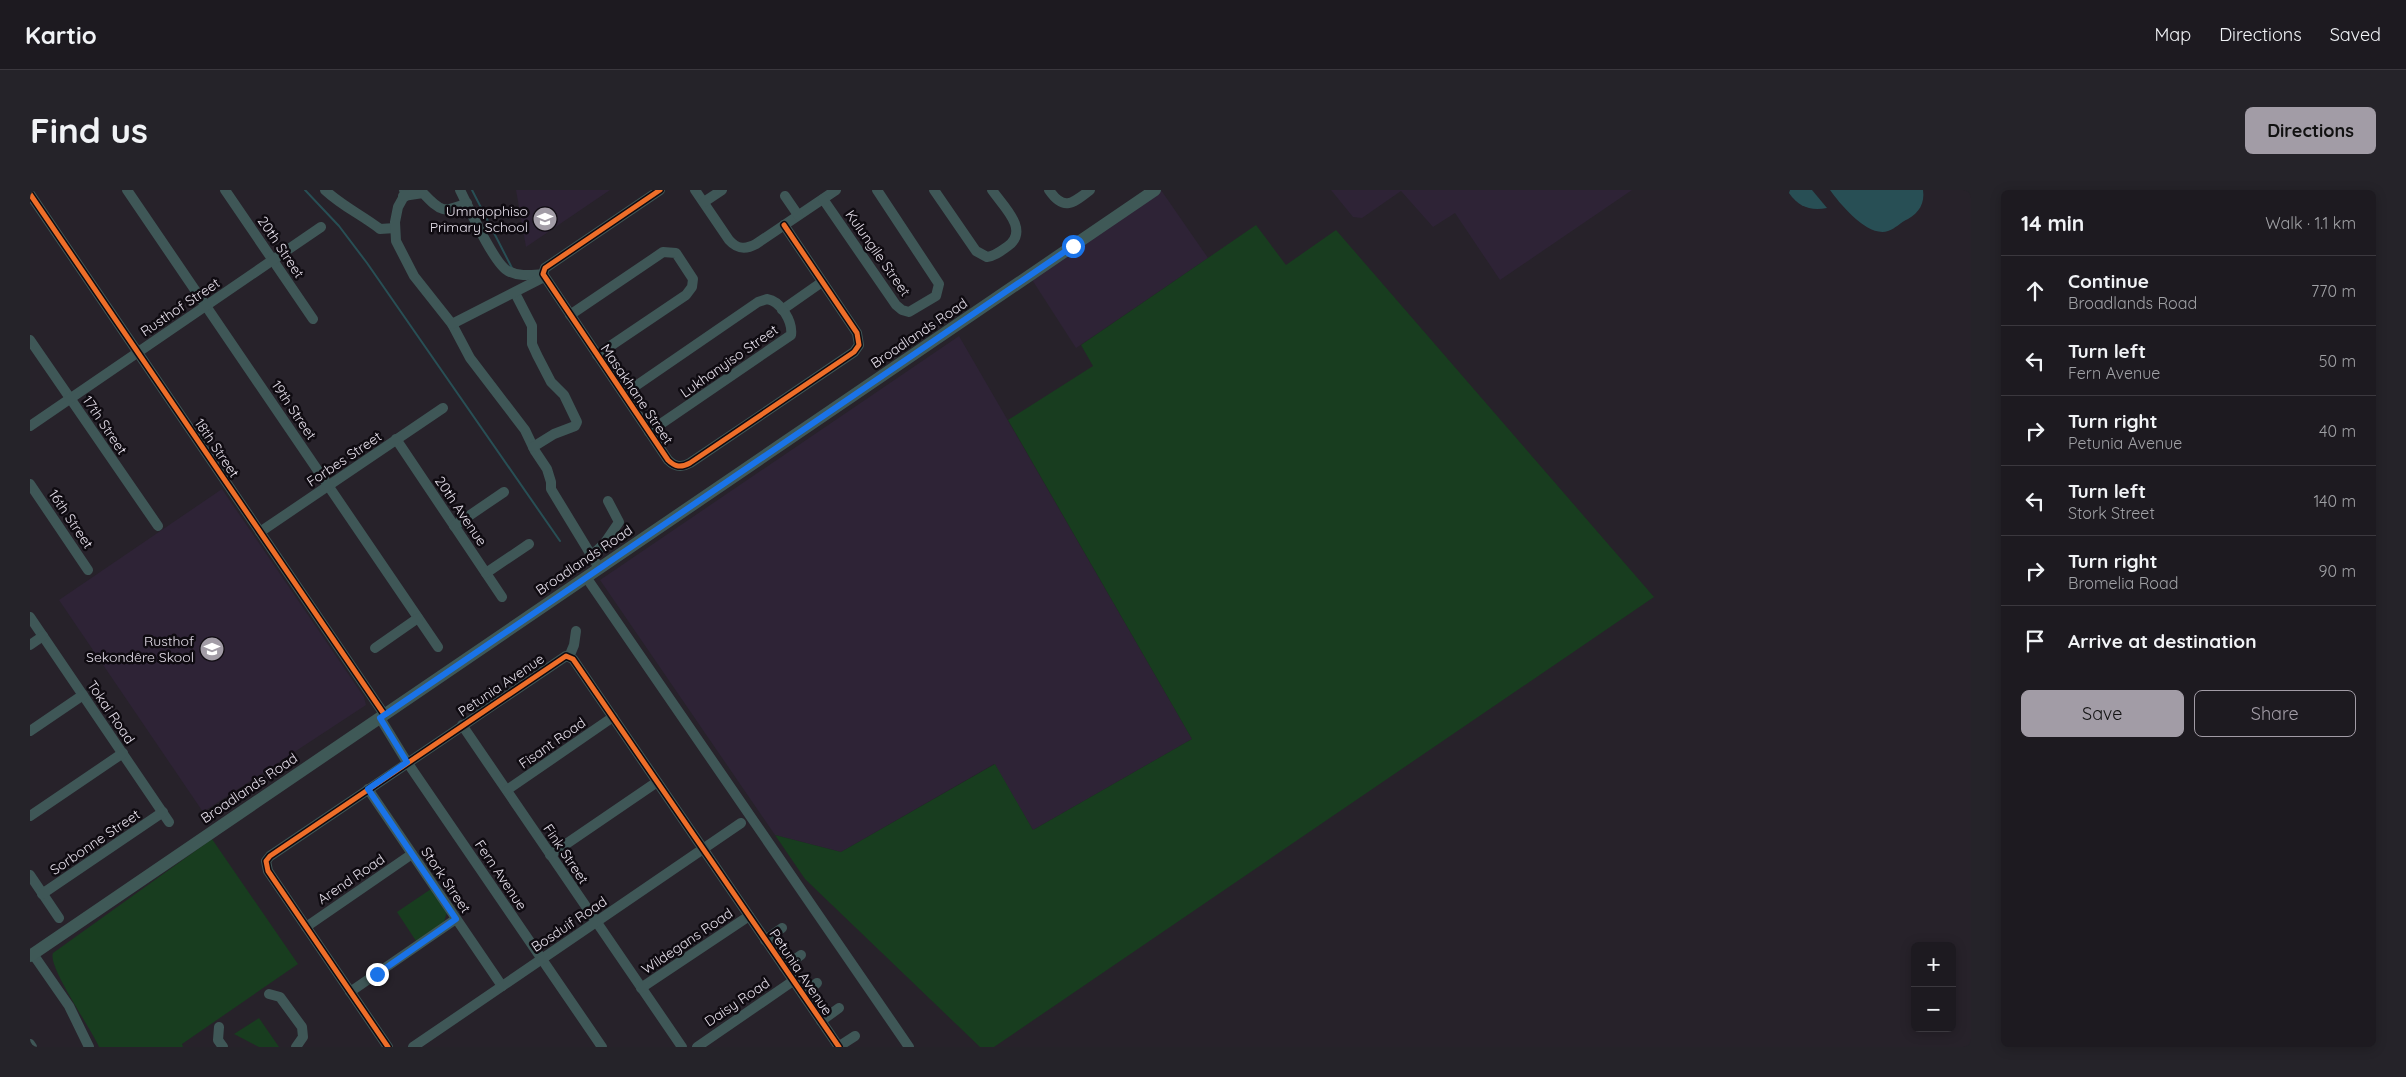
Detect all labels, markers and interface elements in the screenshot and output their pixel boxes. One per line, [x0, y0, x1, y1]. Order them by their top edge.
text: Kartio [25, 20, 97, 50]
text: Map [2154, 23, 2191, 46]
text: Directions [2219, 23, 2302, 46]
text: Saved [2330, 23, 2381, 46]
button: Directions [2245, 107, 2376, 154]
text: Find us [30, 108, 148, 152]
place label: Umnqophiso Primary School [430, 202, 528, 236]
school or university icon: Umnqophiso Primary School [532, 206, 558, 232]
street label: Kulungile Street [842, 206, 915, 300]
text: 14 min [2021, 210, 2084, 236]
street label: 20th Street [254, 213, 308, 282]
text: Walk · 1.1 km [2265, 213, 2356, 233]
route start [1062, 235, 1085, 258]
text: Continue [2068, 269, 2149, 293]
street label: Rusthof Street [137, 274, 223, 340]
icon: ahead [2021, 277, 2049, 305]
text: 770 m [2311, 281, 2356, 301]
text: Broadlands Road [2068, 293, 2197, 313]
street label: Broadlands Road [867, 294, 971, 372]
street label: Lukhanyiso Street [677, 320, 782, 401]
text: Turn left [2068, 339, 2146, 363]
street label: Masakhane Street [597, 340, 677, 448]
icon: left [2021, 347, 2049, 375]
text: 50 m [2319, 351, 2356, 371]
text: Fern Avenue [2068, 363, 2160, 383]
street label: 19th Street [268, 377, 321, 443]
street label: 17th Street [79, 392, 131, 458]
text: Turn right [2068, 409, 2157, 433]
street label: 18th Street [191, 415, 243, 481]
icon: right [2021, 417, 2049, 445]
text: 40 m [2319, 421, 2356, 441]
street label: Forbes Street [303, 427, 385, 491]
text: Petunia Avenue [2068, 433, 2182, 453]
street label: 20th Avenue [431, 473, 491, 549]
text: Turn left [2068, 479, 2146, 503]
street label: 16th Street [45, 486, 97, 552]
icon: left [2021, 487, 2049, 515]
text: 140 m [2313, 491, 2356, 511]
text: Stork Street [2068, 503, 2155, 523]
street label: Broadlands Road [532, 521, 636, 599]
text: Turn right [2068, 549, 2157, 573]
icon: right [2021, 557, 2049, 585]
text: 90 m [2319, 561, 2356, 581]
text: Bromelia Road [2068, 573, 2178, 593]
icon: arrive [2021, 627, 2049, 655]
text: Arrive at destination [2068, 629, 2257, 653]
place label: Rusthof Sekondêre Skool [86, 632, 194, 666]
school or university icon: Rusthof Sekondêre Skool [199, 636, 225, 662]
street label: Petunia Avenue [454, 650, 548, 720]
street label: Tokai Road [83, 677, 139, 747]
button: Save [2021, 690, 2184, 737]
button: Share [2194, 690, 2356, 737]
street label: Fisant Road [515, 713, 589, 773]
street label: Broadlands Road [197, 749, 301, 827]
street label: Sorbonne Street [47, 805, 144, 879]
street label: Fink Street [539, 821, 593, 888]
street label: Fern Avenue [471, 836, 531, 914]
street label: Stork Street [417, 843, 475, 917]
street label: Arend Road [314, 850, 388, 908]
street label: Bosduif Road [528, 892, 610, 956]
street label: Wildegans Road [638, 904, 736, 978]
street label: Petunia Avenue [766, 925, 836, 1019]
map controls [1911, 942, 1956, 1032]
button: + [1911, 942, 1956, 987]
route end [366, 963, 389, 986]
street label: Daisy Road [701, 974, 773, 1030]
button: − [1911, 987, 1956, 1032]

